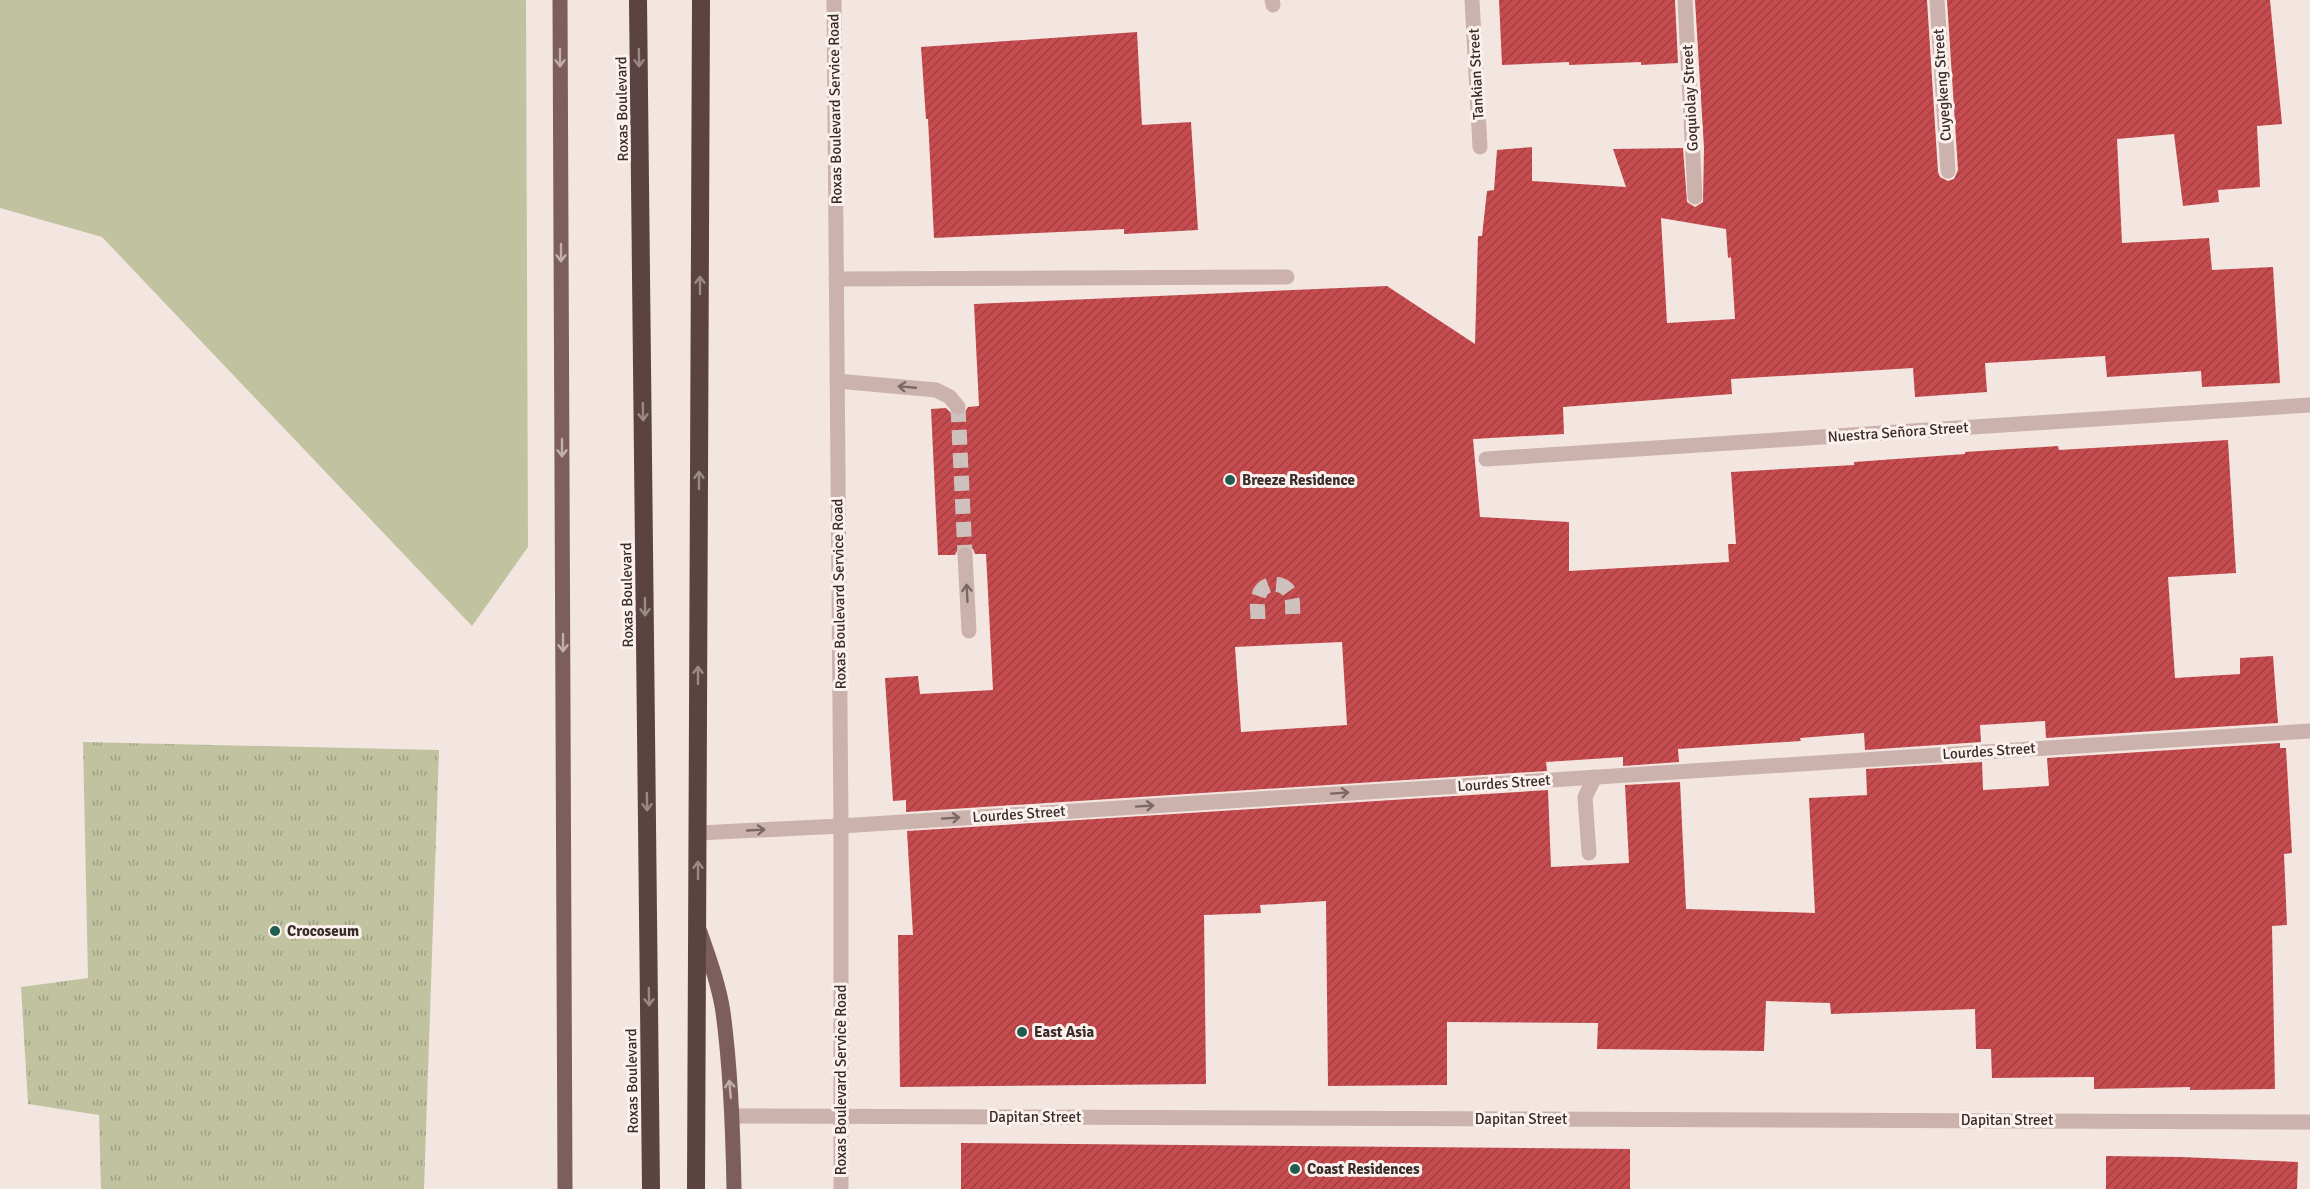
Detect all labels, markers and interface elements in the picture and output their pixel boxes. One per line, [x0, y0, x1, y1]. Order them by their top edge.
street label: Roxas Boulevard Service Road [824, 13, 846, 205]
street label: Tankian Street [1465, 28, 1487, 120]
street label: Cuyegkeng Street [1929, 28, 1955, 142]
street label: Goquiolay Street [1678, 44, 1702, 152]
one-way arrow [555, 48, 566, 68]
one-way arrow [633, 48, 645, 68]
street label: Roxas Boulevard [612, 56, 632, 162]
one-way arrow [555, 243, 567, 263]
one-way arrow [694, 275, 706, 295]
one-way arrow [897, 381, 917, 392]
one-way arrow [637, 401, 649, 421]
street label: Nuestra Señora Street [1827, 418, 1969, 446]
one-way arrow [556, 438, 568, 458]
one-way arrow [693, 470, 705, 490]
place label: Breeze Residence [1242, 471, 1355, 489]
marker: Breeze Residence [1223, 473, 1237, 487]
street label: Roxas Boulevard Service Road [828, 498, 850, 690]
street label: Roxas Boulevard [617, 542, 637, 648]
one-way arrow [961, 583, 972, 603]
one-way arrow [639, 596, 651, 616]
one-way arrow [557, 633, 569, 653]
one-way arrow [692, 665, 704, 685]
street label: Lourdes Street [1942, 739, 2036, 763]
street label: Lourdes Street [1457, 771, 1551, 795]
one-way arrow [1329, 788, 1349, 799]
one-way arrow [641, 791, 653, 811]
one-way arrow [1135, 800, 1155, 811]
street label: Lourdes Street [972, 802, 1066, 826]
one-way arrow [940, 813, 960, 824]
one-way arrow [746, 824, 766, 835]
one-way arrow [692, 860, 704, 880]
place label: Crocoseum [287, 922, 359, 940]
marker: Crocoseum [268, 924, 282, 938]
street label: Roxas Boulevard Service Road [832, 985, 850, 1175]
one-way arrow [643, 986, 655, 1006]
place label: East Asia [1034, 1023, 1095, 1041]
marker: East Asia [1015, 1025, 1029, 1039]
street label: Roxas Boulevard [622, 1028, 642, 1134]
one-way arrow [724, 1079, 735, 1099]
street label: Dapitan Street [989, 1108, 1081, 1126]
street label: Dapitan Street [1475, 1110, 1567, 1128]
street label: Dapitan Street [1961, 1111, 2053, 1129]
place label: Coast Residences [1307, 1160, 1420, 1178]
marker: Coast Residences [1288, 1162, 1302, 1176]

